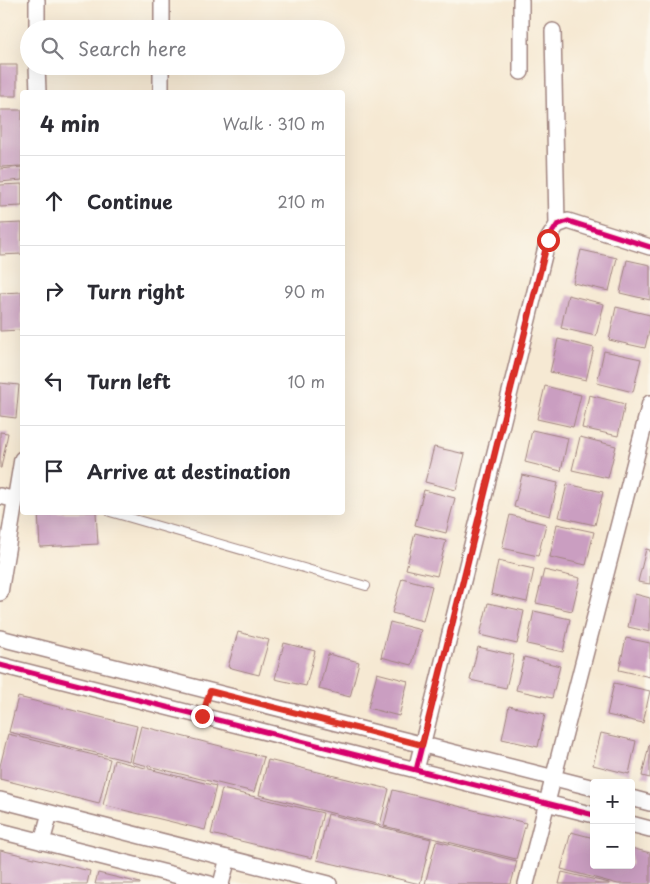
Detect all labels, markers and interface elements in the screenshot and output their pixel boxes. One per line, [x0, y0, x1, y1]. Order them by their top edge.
search box [20, 20, 345, 75]
icon: search [38, 34, 66, 62]
text: Search here [78, 34, 187, 62]
text: 4 min [40, 107, 100, 139]
text: Walk · 310 m [223, 111, 325, 135]
icon: ahead [40, 187, 68, 215]
text: Continue [87, 187, 173, 215]
text: 210 m [277, 189, 325, 213]
route start [537, 229, 560, 252]
icon: right [40, 277, 68, 305]
text: Turn right [87, 277, 185, 305]
text: 90 m [284, 279, 325, 303]
icon: left [40, 367, 68, 395]
text: Turn left [87, 367, 171, 395]
text: 10 m [288, 369, 325, 393]
icon: arrive [40, 457, 68, 485]
text: Arrive at destination [87, 457, 291, 485]
route end [191, 705, 214, 728]
map controls [590, 779, 635, 869]
button: + [590, 779, 635, 824]
button: − [590, 824, 635, 869]

